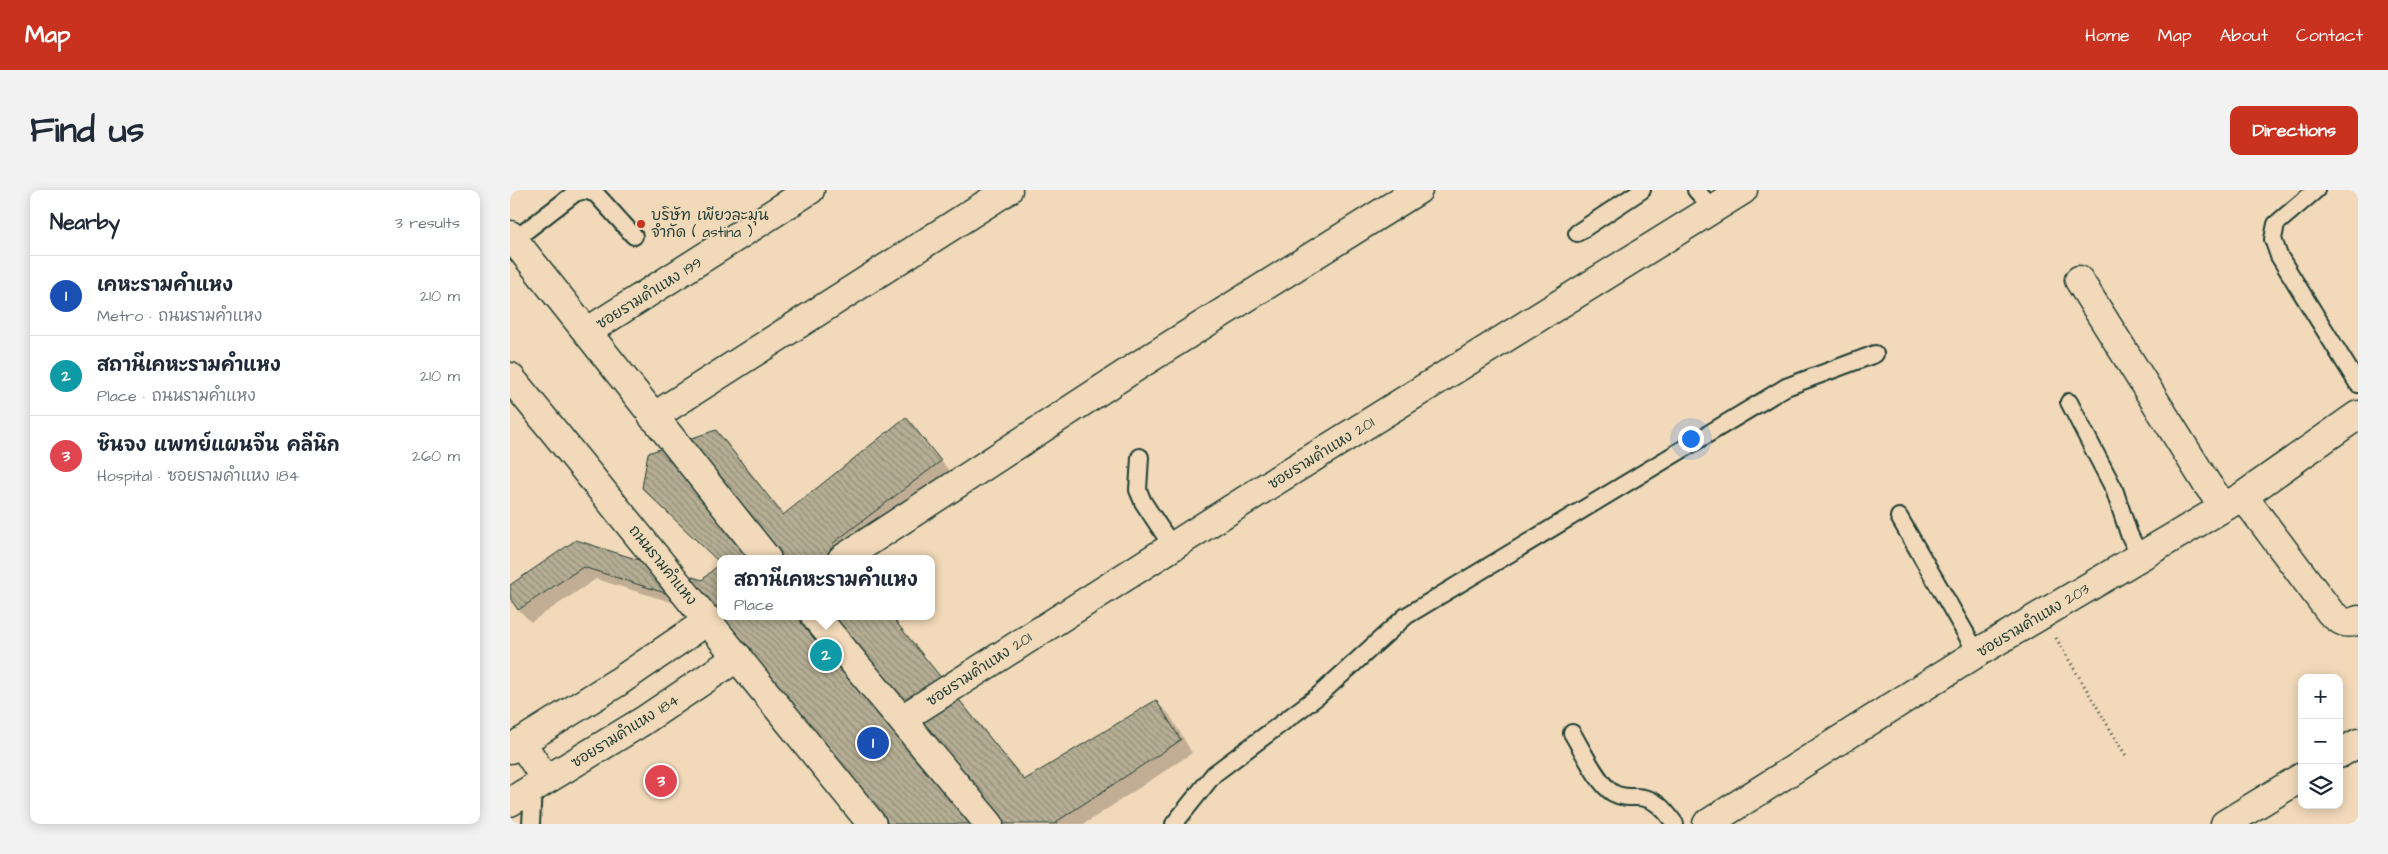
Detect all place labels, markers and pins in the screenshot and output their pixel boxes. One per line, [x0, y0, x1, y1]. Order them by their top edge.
place label: บริษัท เพียวละมุน จำกัด ( astina ) [651, 205, 769, 243]
marker: บริษัท เพียวละมุน จำกัด ( astina ) [635, 218, 647, 230]
pin: 2 [810, 636, 842, 674]
pin: 1 [857, 724, 889, 762]
pin: 3 [645, 762, 677, 800]

